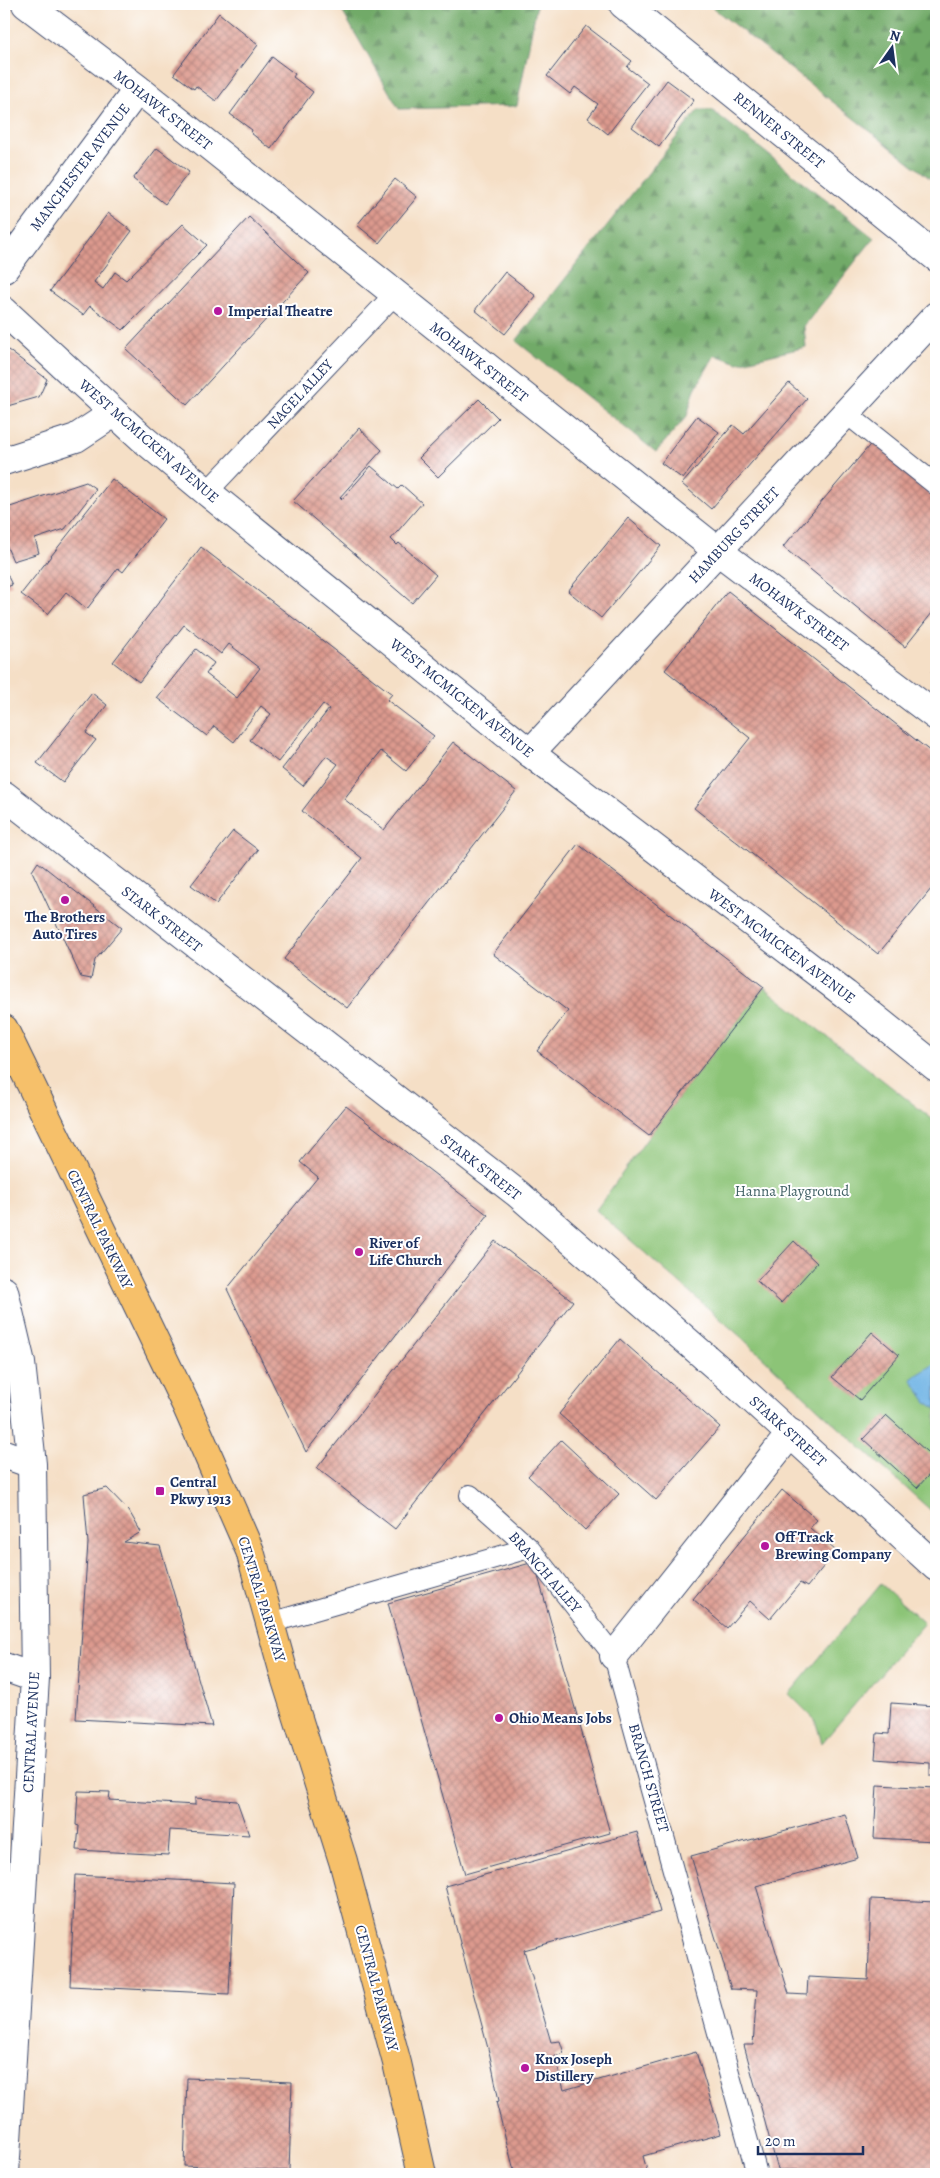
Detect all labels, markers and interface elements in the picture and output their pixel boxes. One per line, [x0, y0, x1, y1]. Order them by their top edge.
north arrow [868, 22, 918, 72]
text: N [888, 25, 902, 46]
street label: MOHAWK STREET [110, 65, 217, 155]
street label: RENNER STREET [729, 87, 829, 173]
street label: MANCHESTER AVENUE [25, 99, 135, 235]
place label: Imperial Theatre [228, 301, 333, 321]
marker: Imperial Theatre [212, 305, 224, 317]
street label: MOHAWK STREET [426, 317, 533, 407]
street label: NAGEL ALLEY [262, 354, 338, 433]
street label: WEST MCMICKEN AVENUE [74, 374, 223, 507]
street label: HAMBURG STREET [684, 482, 784, 588]
street label: MOHAWK STREET [745, 568, 854, 657]
street label: WEST MCMICKEN AVENUE [385, 633, 538, 762]
street label: STARK STREET [118, 881, 207, 957]
street label: WEST MCMICKEN AVENUE [704, 883, 860, 1008]
marker: The Brothers Auto Tires [59, 894, 71, 906]
place label: The Brothers Auto Tires [25, 907, 105, 944]
street label: STARK STREET [437, 1129, 526, 1205]
street label: CENTRAL PARKWAY [62, 1166, 138, 1293]
park label: Hanna Playground [735, 1181, 850, 1201]
place label: River of Life Church [369, 1233, 442, 1270]
marker: River of Life Church [353, 1246, 365, 1258]
street label: STARK STREET [745, 1391, 831, 1472]
place label: Central Pkwy 1913 [170, 1472, 231, 1509]
marker: Central Pkwy 1913 [154, 1485, 166, 1497]
street label: BRANCH ALLEY [504, 1527, 586, 1617]
place label: Off Track Brewing Company [775, 1527, 892, 1564]
street label: CENTRAL PARKWAY [233, 1534, 291, 1665]
marker: Off Track Brewing Company [759, 1540, 771, 1552]
street label: CENTRAL AVENUE [18, 1671, 44, 1793]
place label: Ohio Means Jobs [509, 1708, 612, 1728]
marker: Ohio Means Jobs [493, 1712, 505, 1724]
street label: BRANCH STREET [624, 1721, 674, 1836]
street label: CENTRAL PARKWAY [350, 1923, 404, 2054]
place label: Knox Joseph Distillery [535, 2049, 612, 2086]
marker: Knox Joseph Distillery [519, 2062, 531, 2074]
scale bar [758, 2123, 862, 2155]
text: 20 m [765, 2131, 796, 2151]

